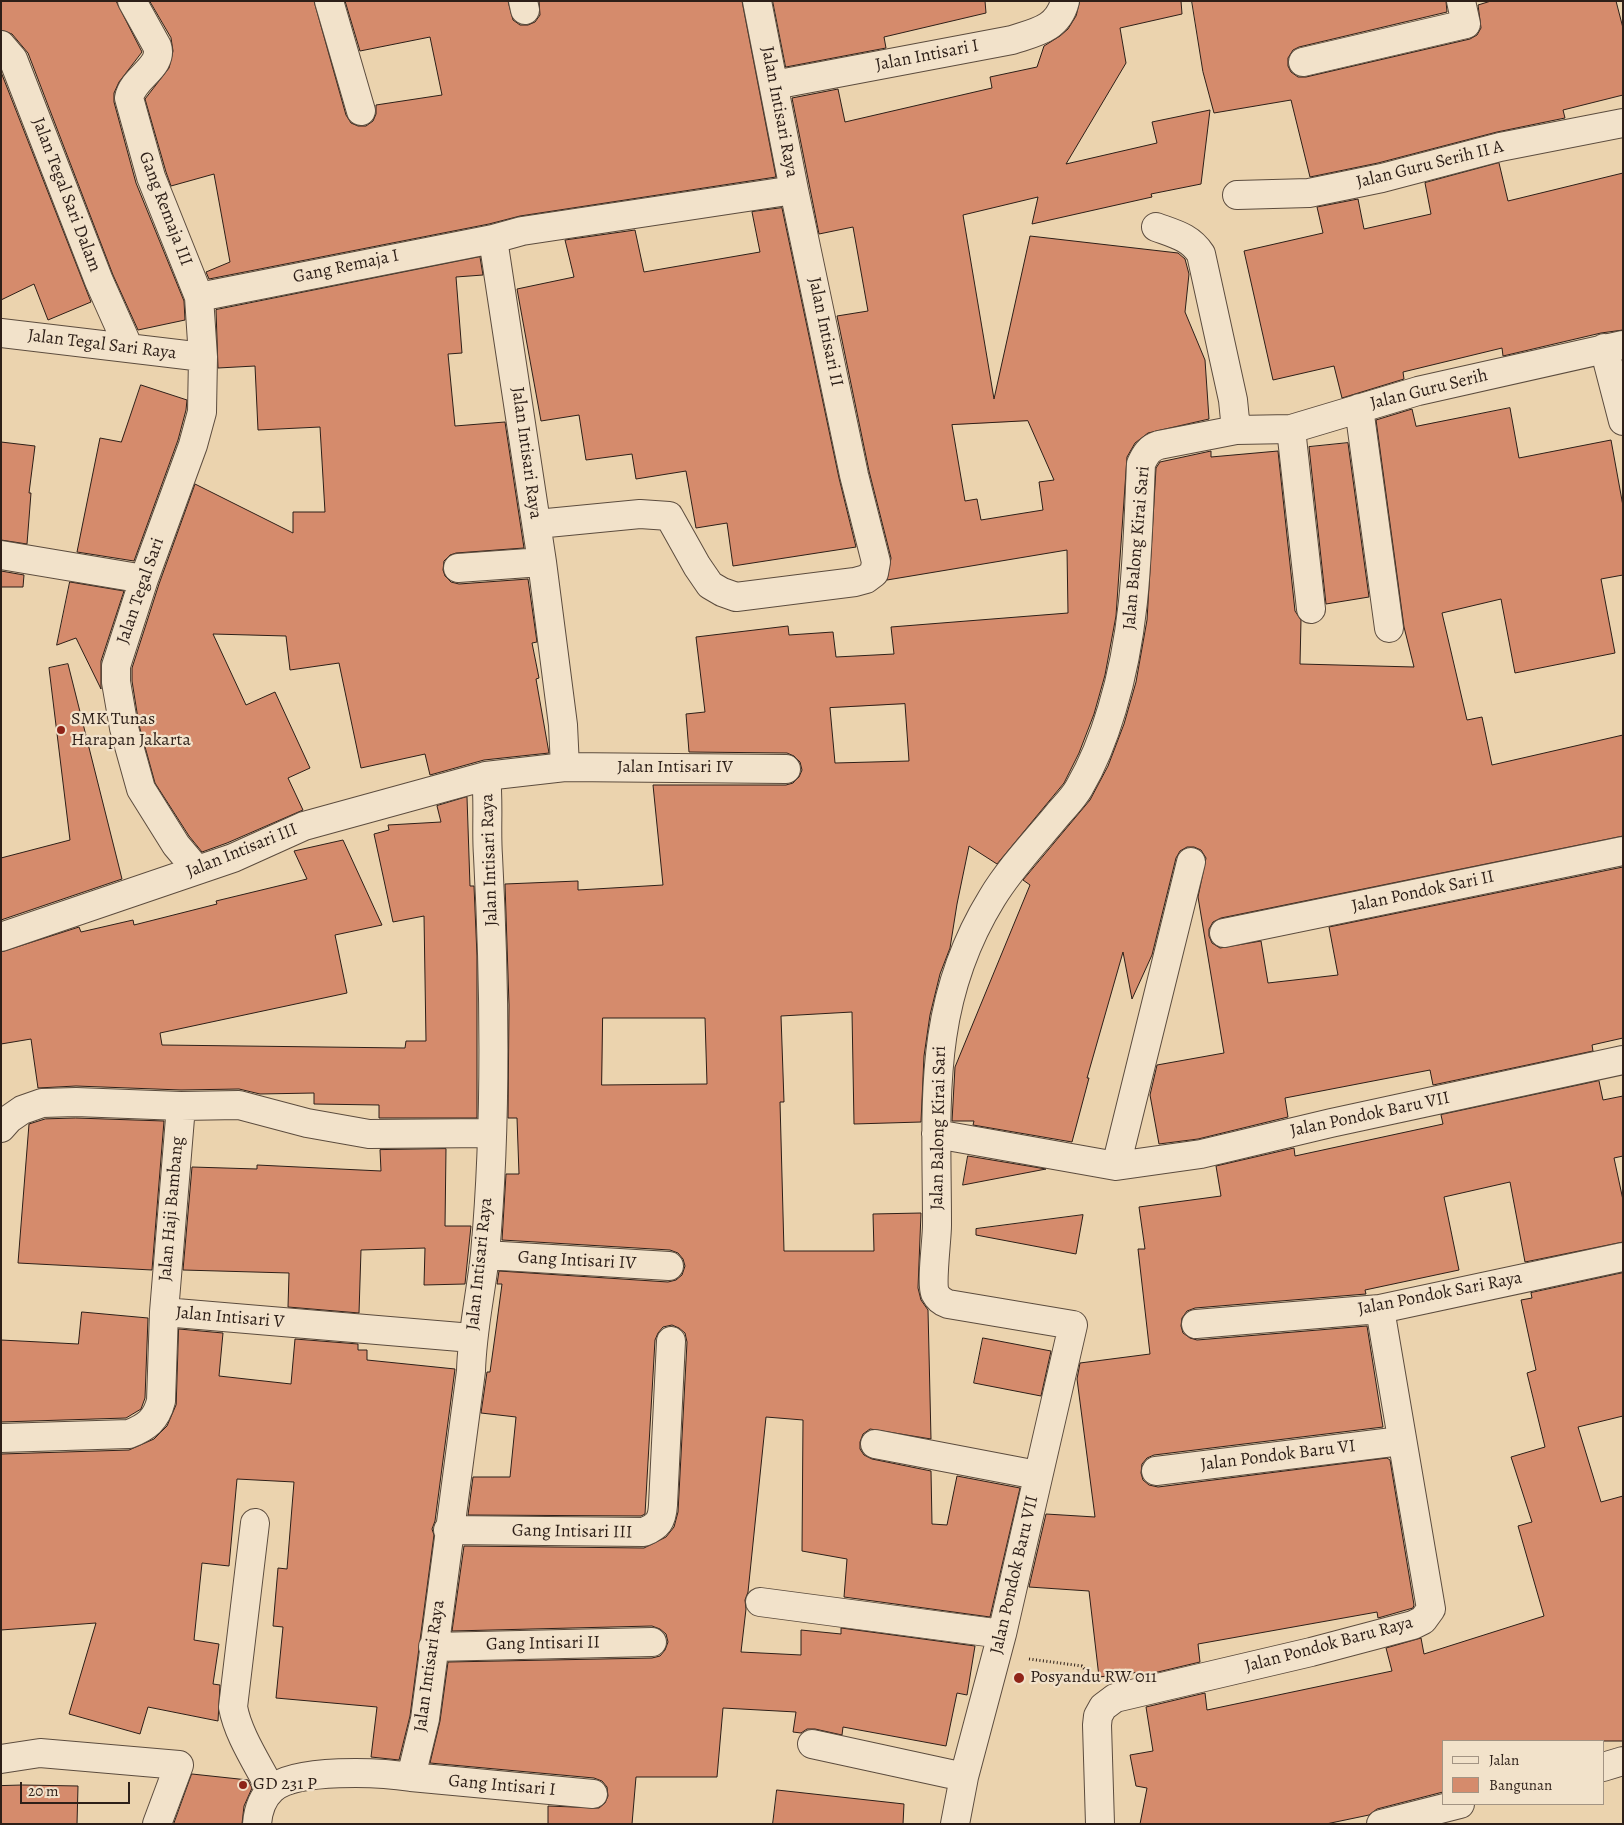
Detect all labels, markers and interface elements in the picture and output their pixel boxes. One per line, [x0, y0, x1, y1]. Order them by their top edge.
street label: Jalan Intisari I [874, 35, 980, 77]
street label: Jalan Intisari Raya [756, 45, 802, 179]
street label: Jalan Tegal Sari Dalam [27, 115, 105, 275]
street label: Jalan Guru Serih II A [1354, 136, 1506, 194]
street label: Gang Remaja III [133, 149, 197, 269]
street label: Gang Remaja I [291, 245, 401, 289]
street label: Jalan Intisari II [803, 275, 847, 389]
street label: Jalan Tegal Sari Raya [26, 325, 178, 365]
street label: Jalan Guru Serih [1368, 365, 1490, 415]
street label: Jalan Intisari Raya [506, 386, 546, 520]
street label: Jalan Balong Kirai Sari [1119, 465, 1155, 631]
street label: Jalan Tegal Sari [113, 535, 169, 647]
place label: SMK Tunas Harapan Jakarta [71, 709, 191, 752]
marker: SMK Tunas Harapan Jakarta [55, 724, 67, 736]
street label: Jalan Intisari IV [617, 757, 733, 779]
street label: Jalan Intisari Raya [477, 793, 503, 927]
street label: Jalan Intisari III [183, 819, 301, 883]
street label: Jalan Pondok Sari II [1350, 866, 1496, 918]
street label: Jalan Balong Kirai Sari [927, 1046, 951, 1210]
street label: Jalan Pondok Baru VII [1288, 1088, 1452, 1142]
street label: Jalan Haji Bambang [155, 1136, 189, 1282]
street label: Jalan Intisari Raya [462, 1197, 498, 1331]
street label: Gang Intisari IV [517, 1247, 637, 1275]
street label: Jalan Pondok Sari Raya [1356, 1267, 1524, 1321]
street label: Jalan Intisari V [175, 1302, 285, 1334]
street label: Jalan Pondok Baru VI [1199, 1436, 1357, 1476]
street label: Jalan Pondok Baru VII [986, 1493, 1044, 1657]
street label: Gang Intisari III [512, 1520, 632, 1544]
street label: Jalan Intisari Raya [410, 1599, 450, 1733]
street label: Jalan Pondok Baru Raya [1243, 1612, 1415, 1678]
street label: Gang Intisari II [486, 1632, 600, 1656]
place label: Posyandu RW 011 [1030, 1667, 1157, 1689]
marker: Posyandu RW 011 [1012, 1671, 1026, 1685]
legend [1442, 1740, 1604, 1805]
text: Jalan [1489, 1750, 1519, 1770]
street label: Gang Intisari I [448, 1771, 556, 1801]
scale bar [22, 1772, 132, 1804]
place label: GD 231 P [253, 1774, 317, 1796]
text: Bangunan [1489, 1775, 1552, 1795]
marker: GD 231 P [237, 1779, 249, 1791]
text: 20 m [28, 1781, 59, 1801]

